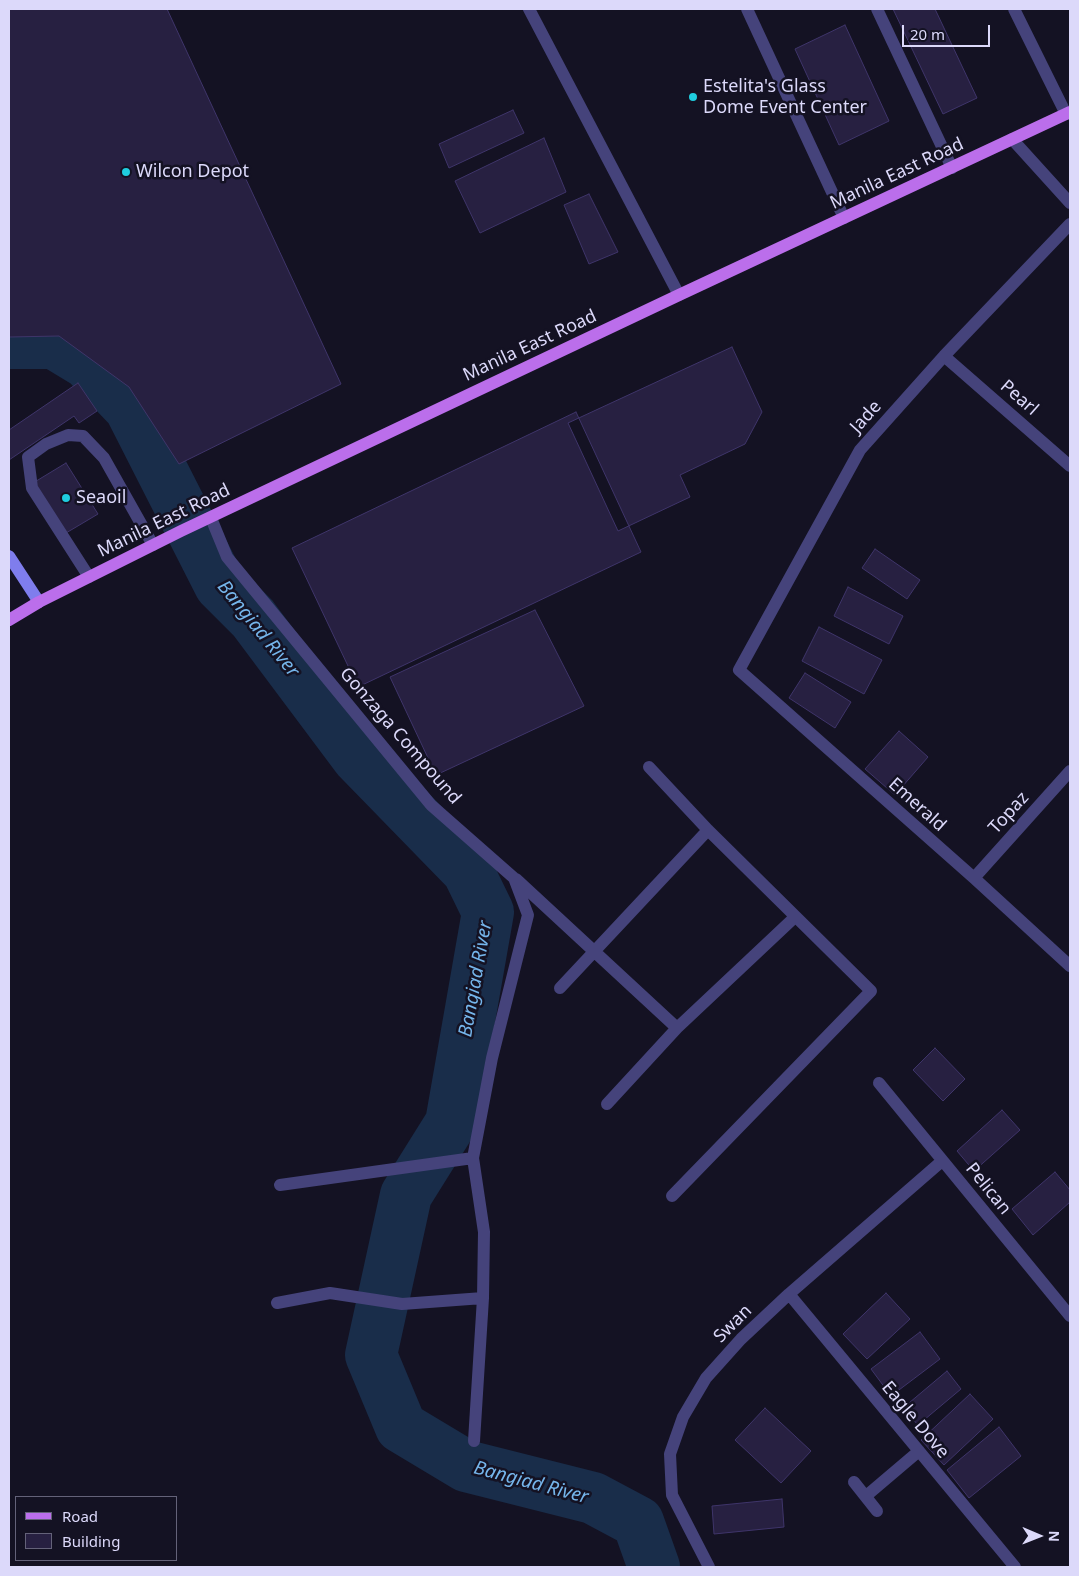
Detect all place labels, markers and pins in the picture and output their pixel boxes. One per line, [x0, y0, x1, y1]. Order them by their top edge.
place label: Estelita's Glass Dome Event Center [703, 76, 867, 118]
marker: Estelita's Glass Dome Event Center [687, 91, 699, 103]
place label: Wilcon Depot [136, 161, 249, 183]
marker: Wilcon Depot [120, 166, 132, 178]
place label: Seaoil [76, 487, 126, 509]
marker: Seaoil [60, 492, 72, 504]

